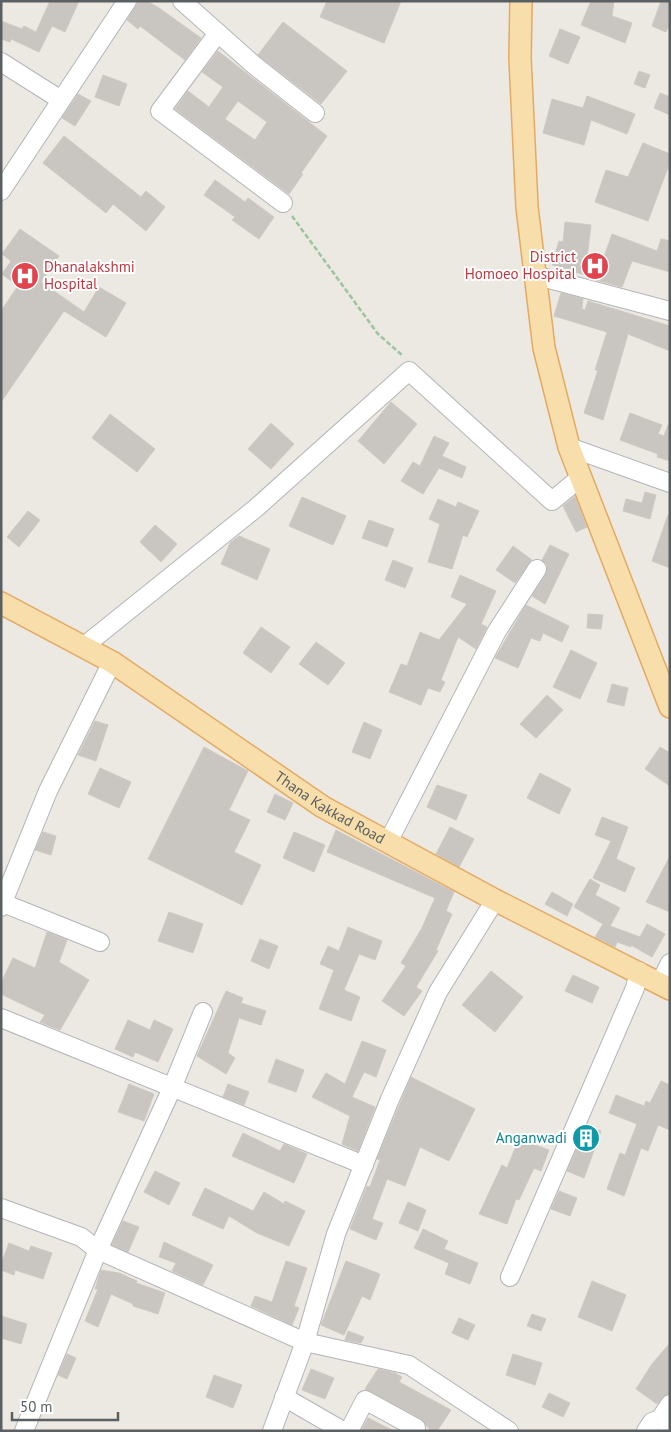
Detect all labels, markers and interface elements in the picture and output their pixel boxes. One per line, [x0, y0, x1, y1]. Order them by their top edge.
place label: District Homoeo Hospital [465, 247, 577, 283]
hospital icon: District Homoeo Hospital [580, 251, 610, 281]
place label: Dhanalakshmi Hospital [44, 257, 135, 293]
hospital icon: Dhanalakshmi Hospital [10, 261, 40, 291]
street label: Thana Kakkad Road [271, 767, 389, 848]
building icon: Anganwadi [571, 1123, 601, 1153]
place label: Anganwadi [496, 1128, 567, 1147]
scale bar [12, 1390, 119, 1422]
text: 50 m [20, 1397, 53, 1416]

